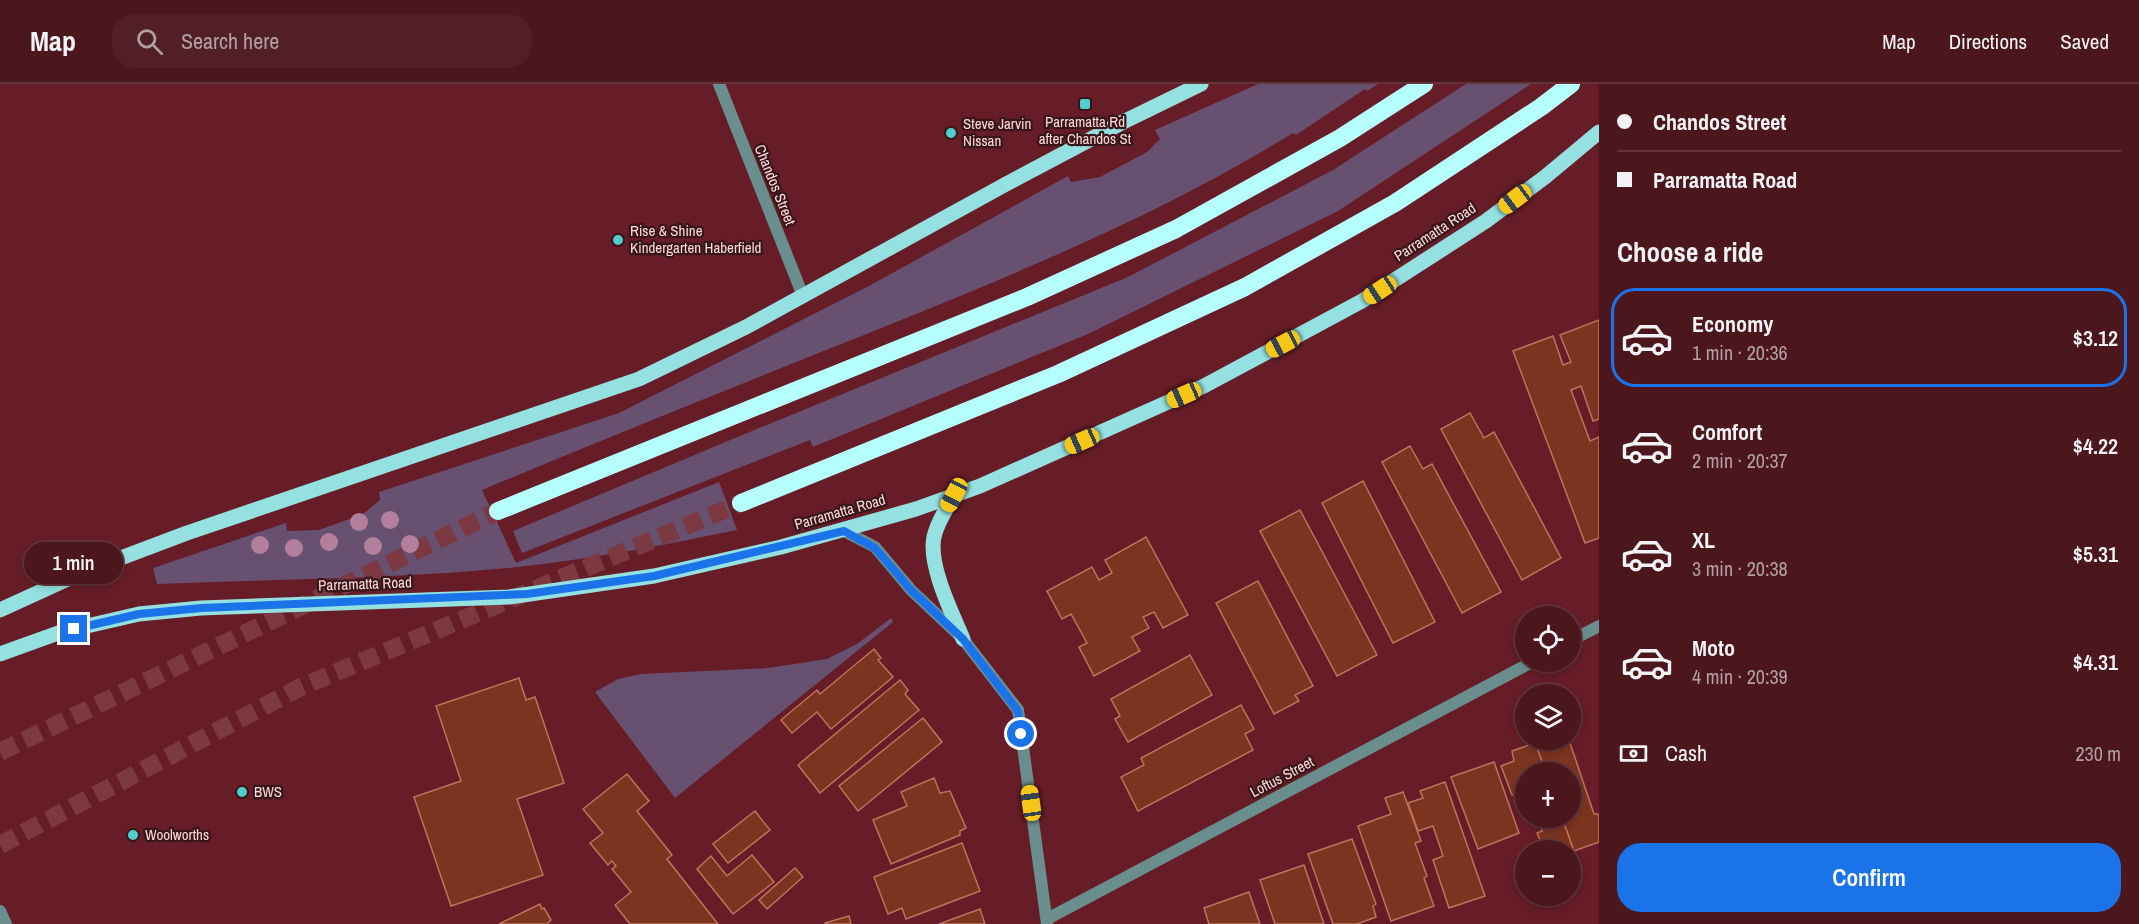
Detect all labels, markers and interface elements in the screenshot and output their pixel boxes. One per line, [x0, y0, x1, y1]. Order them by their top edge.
search box [112, 14, 532, 68]
text: Map [30, 22, 76, 60]
icon: search [133, 25, 166, 58]
text: Search here [181, 26, 279, 56]
text: Map [1882, 27, 1916, 56]
text: Directions [1949, 27, 2027, 56]
text: Saved [2060, 27, 2109, 56]
marker: Parramatta Rd after Chandos St [1078, 97, 1092, 111]
text: Chandos Street [1653, 107, 1786, 137]
place label: Parramatta Rd after Chandos St [1039, 111, 1132, 149]
place label: Steve Jarvin Nissan [963, 113, 1031, 151]
marker: Steve Jarvin Nissan [944, 126, 958, 140]
street label: Chandos Street [750, 141, 801, 229]
text: Parramatta Road [1653, 165, 1797, 195]
car [1495, 181, 1535, 217]
street label: Parramatta Road [1390, 197, 1480, 266]
place label: Rise & Shine Kindergarten Haberfield [630, 220, 761, 258]
marker: Rise & Shine Kindergarten Haberfield [611, 233, 625, 247]
text: Choose a ride [1617, 234, 1763, 270]
car [1360, 273, 1400, 307]
text: Economy [1692, 309, 1773, 339]
icon: car [1620, 311, 1674, 365]
text: $3.12 [2073, 323, 2118, 353]
car [1263, 328, 1303, 360]
text: 1 min · 20:36 [1692, 339, 1788, 366]
car [1164, 379, 1204, 411]
text: Comfort [1692, 417, 1762, 447]
icon: car [1620, 419, 1674, 473]
car [1062, 425, 1102, 457]
text: $4.22 [2073, 431, 2118, 461]
text: 2 min · 20:37 [1692, 447, 1788, 474]
car [938, 475, 970, 515]
street label: Parramatta Road [792, 489, 888, 535]
text: XL [1692, 525, 1715, 555]
icon: car [1620, 527, 1674, 581]
text: $5.31 [2073, 539, 2118, 569]
callout: 1 min [25, 542, 124, 584]
text: 1 min [52, 549, 95, 576]
text: 3 min · 20:38 [1692, 555, 1788, 582]
street label: Parramatta Road [318, 571, 412, 596]
map controls [1515, 606, 1581, 906]
button: locate [1515, 606, 1581, 672]
route end [60, 615, 87, 642]
text: Moto [1692, 633, 1735, 663]
icon: car [1620, 635, 1674, 689]
text: $4.31 [2073, 647, 2118, 677]
text: 4 min · 20:39 [1692, 663, 1788, 690]
button: layers [1515, 684, 1581, 750]
route start [1007, 720, 1034, 747]
icon: cash [1617, 737, 1650, 770]
text: Cash [1665, 738, 1707, 768]
text: 230 m [2075, 740, 2121, 767]
street label: Loftus Street [1246, 751, 1318, 802]
button: + [1515, 762, 1581, 828]
place label: BWS [254, 781, 282, 802]
car [1020, 784, 1042, 822]
marker: BWS [235, 785, 249, 799]
place label: Woolworths [145, 824, 209, 845]
marker: Woolworths [126, 828, 140, 842]
button: − [1515, 840, 1581, 906]
button: Confirm [1617, 843, 2121, 912]

